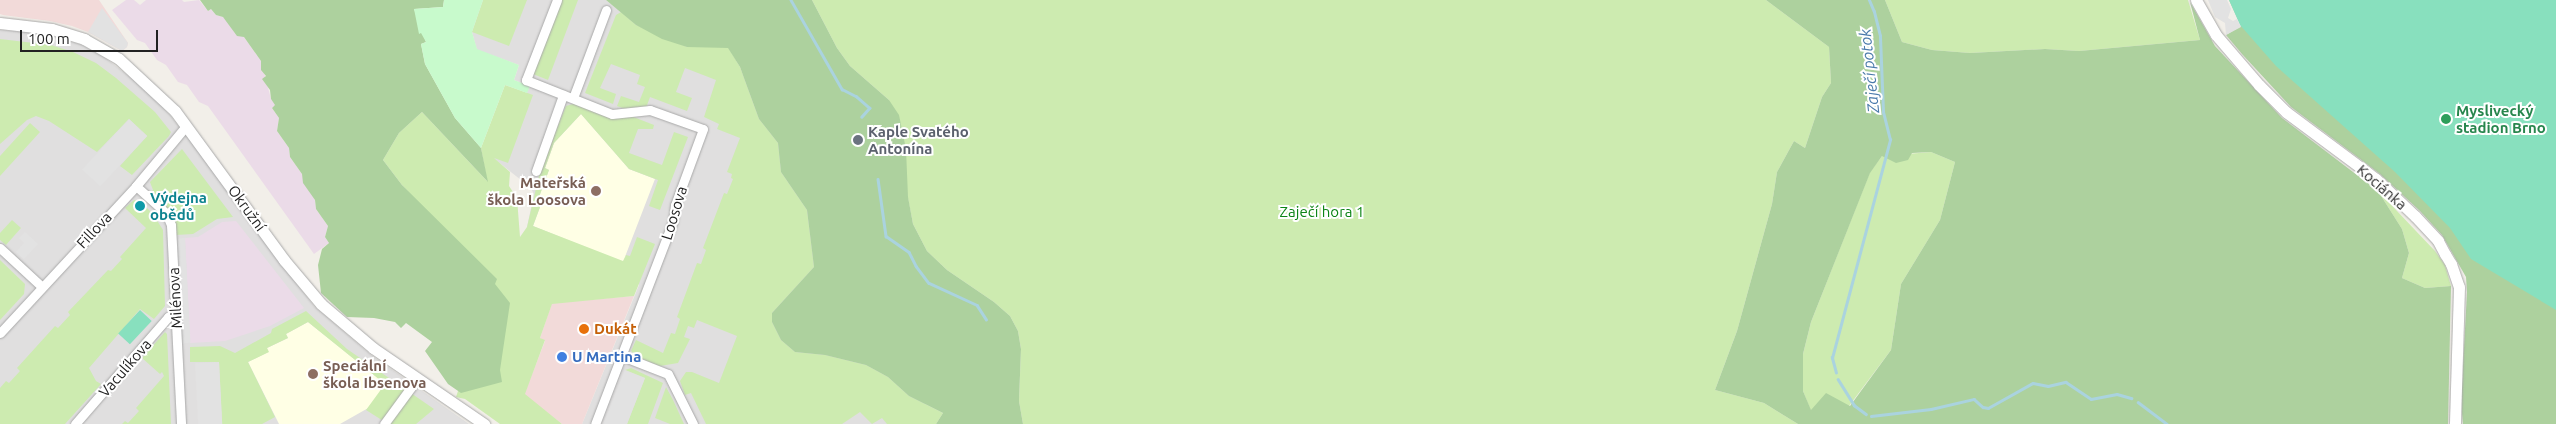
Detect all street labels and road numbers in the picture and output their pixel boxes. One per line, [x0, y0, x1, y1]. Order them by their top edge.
street label: Kociánka [2353, 161, 2411, 213]
street label: Okružní [224, 181, 270, 235]
street label: Loosova [657, 184, 691, 242]
street label: Fillova [73, 208, 115, 252]
street label: Milénova [164, 267, 186, 329]
street label: Vaculíkova [95, 335, 155, 401]

